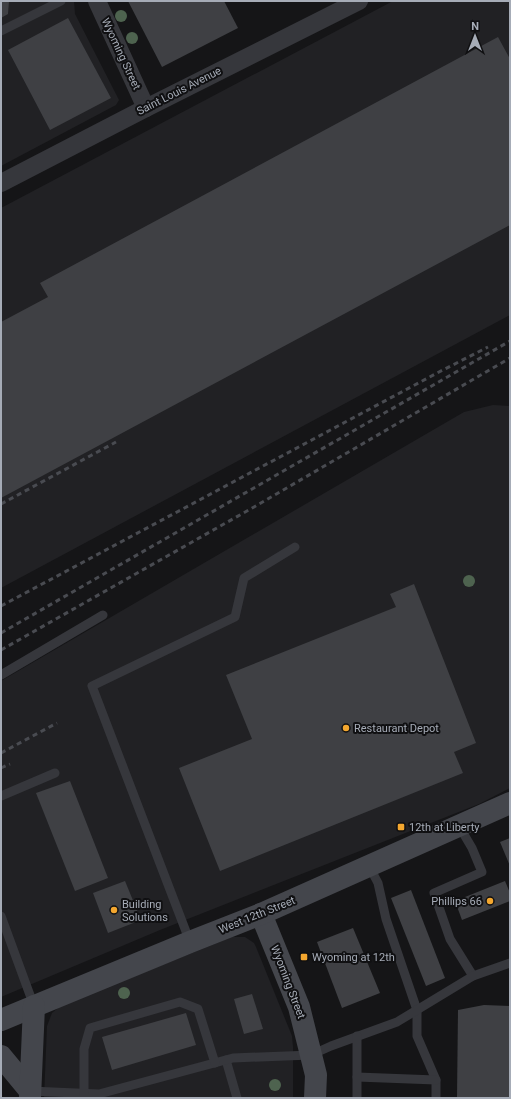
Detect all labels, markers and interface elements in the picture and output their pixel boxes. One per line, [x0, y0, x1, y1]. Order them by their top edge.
street label: Wyoming Street [99, 16, 143, 92]
north arrow [455, 16, 495, 56]
text: N [471, 20, 479, 33]
street label: Saint Louis Avenue [135, 64, 223, 118]
place label: Restaurant Depot [354, 722, 439, 735]
marker: Restaurant Depot [341, 723, 351, 733]
place label: 12th at Liberty [409, 821, 480, 834]
marker: 12th at Liberty [396, 822, 406, 832]
street label: West 12th Street [217, 894, 297, 936]
place label: Phillips 66 [431, 895, 482, 908]
marker: Phillips 66 [485, 896, 495, 906]
place label: Building Solutions [122, 898, 168, 924]
marker: Building Solutions [109, 905, 119, 915]
street label: Wyoming Street [268, 944, 308, 1021]
place label: Wyoming at 12th [312, 951, 395, 964]
marker: Wyoming at 12th [299, 952, 309, 962]

